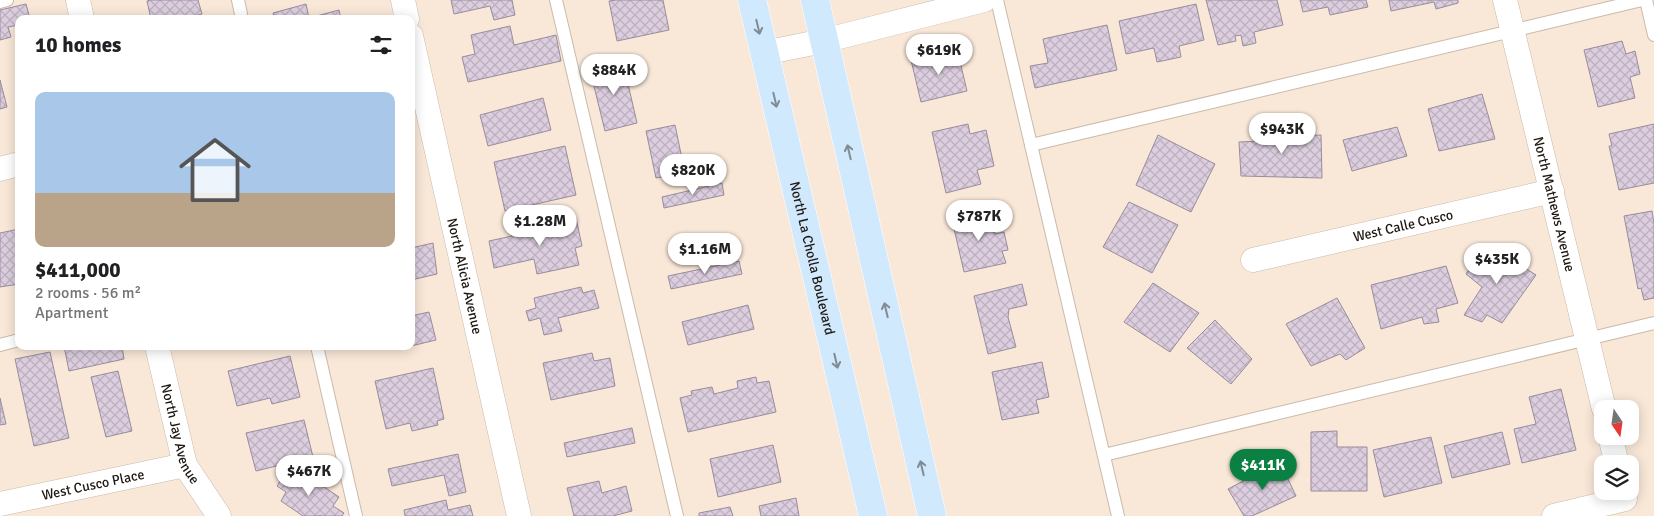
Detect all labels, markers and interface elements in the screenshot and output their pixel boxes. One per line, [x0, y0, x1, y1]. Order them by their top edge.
one-way arrow [754, 18, 763, 34]
icon: filters [367, 31, 395, 59]
text: 10 homes [35, 32, 121, 58]
pin: $619K [904, 34, 974, 76]
text: $619K [917, 40, 961, 60]
pin: $884K [579, 54, 649, 96]
text: $884K [592, 60, 636, 80]
one-way arrow [771, 92, 780, 108]
pin: $943K [1247, 112, 1317, 155]
text: $943K [1260, 119, 1304, 139]
icon: home [170, 125, 260, 215]
street label: North Mathews Avenue [1530, 135, 1579, 274]
one-way arrow [844, 144, 853, 160]
pin: $820K [658, 154, 728, 196]
text: $820K [671, 160, 715, 180]
street label: North La Cholla Boulevard [786, 180, 839, 336]
pin: $787K [944, 200, 1014, 242]
pin: $1.28M [499, 204, 581, 247]
text: $787K [957, 206, 1001, 226]
street label: West Calle Cusco [1351, 206, 1455, 245]
text: $1.28M [514, 211, 566, 231]
street label: North Alicia Avenue [444, 216, 486, 336]
pin: $1.16M [664, 232, 746, 275]
text: $1.16M [679, 239, 731, 259]
pin: $435K [1462, 242, 1532, 285]
text: $435K [1475, 249, 1519, 269]
text: $411,000 [35, 257, 121, 283]
text: 2 rooms · 56 m² [35, 283, 141, 303]
one-way arrow [881, 302, 890, 318]
text: Apartment [35, 303, 108, 323]
one-way arrow [832, 352, 841, 368]
street label: North Jay Avenue [158, 382, 204, 487]
north arrow [1594, 400, 1639, 445]
map controls [1594, 400, 1639, 500]
pin: $411K [1228, 448, 1298, 491]
pin: $467K [274, 454, 344, 497]
text: $411K [1241, 455, 1285, 475]
button: layers [1594, 455, 1639, 500]
text: $467K [287, 461, 331, 481]
one-way arrow [917, 461, 926, 477]
street label: West Cusco Place [40, 465, 146, 503]

